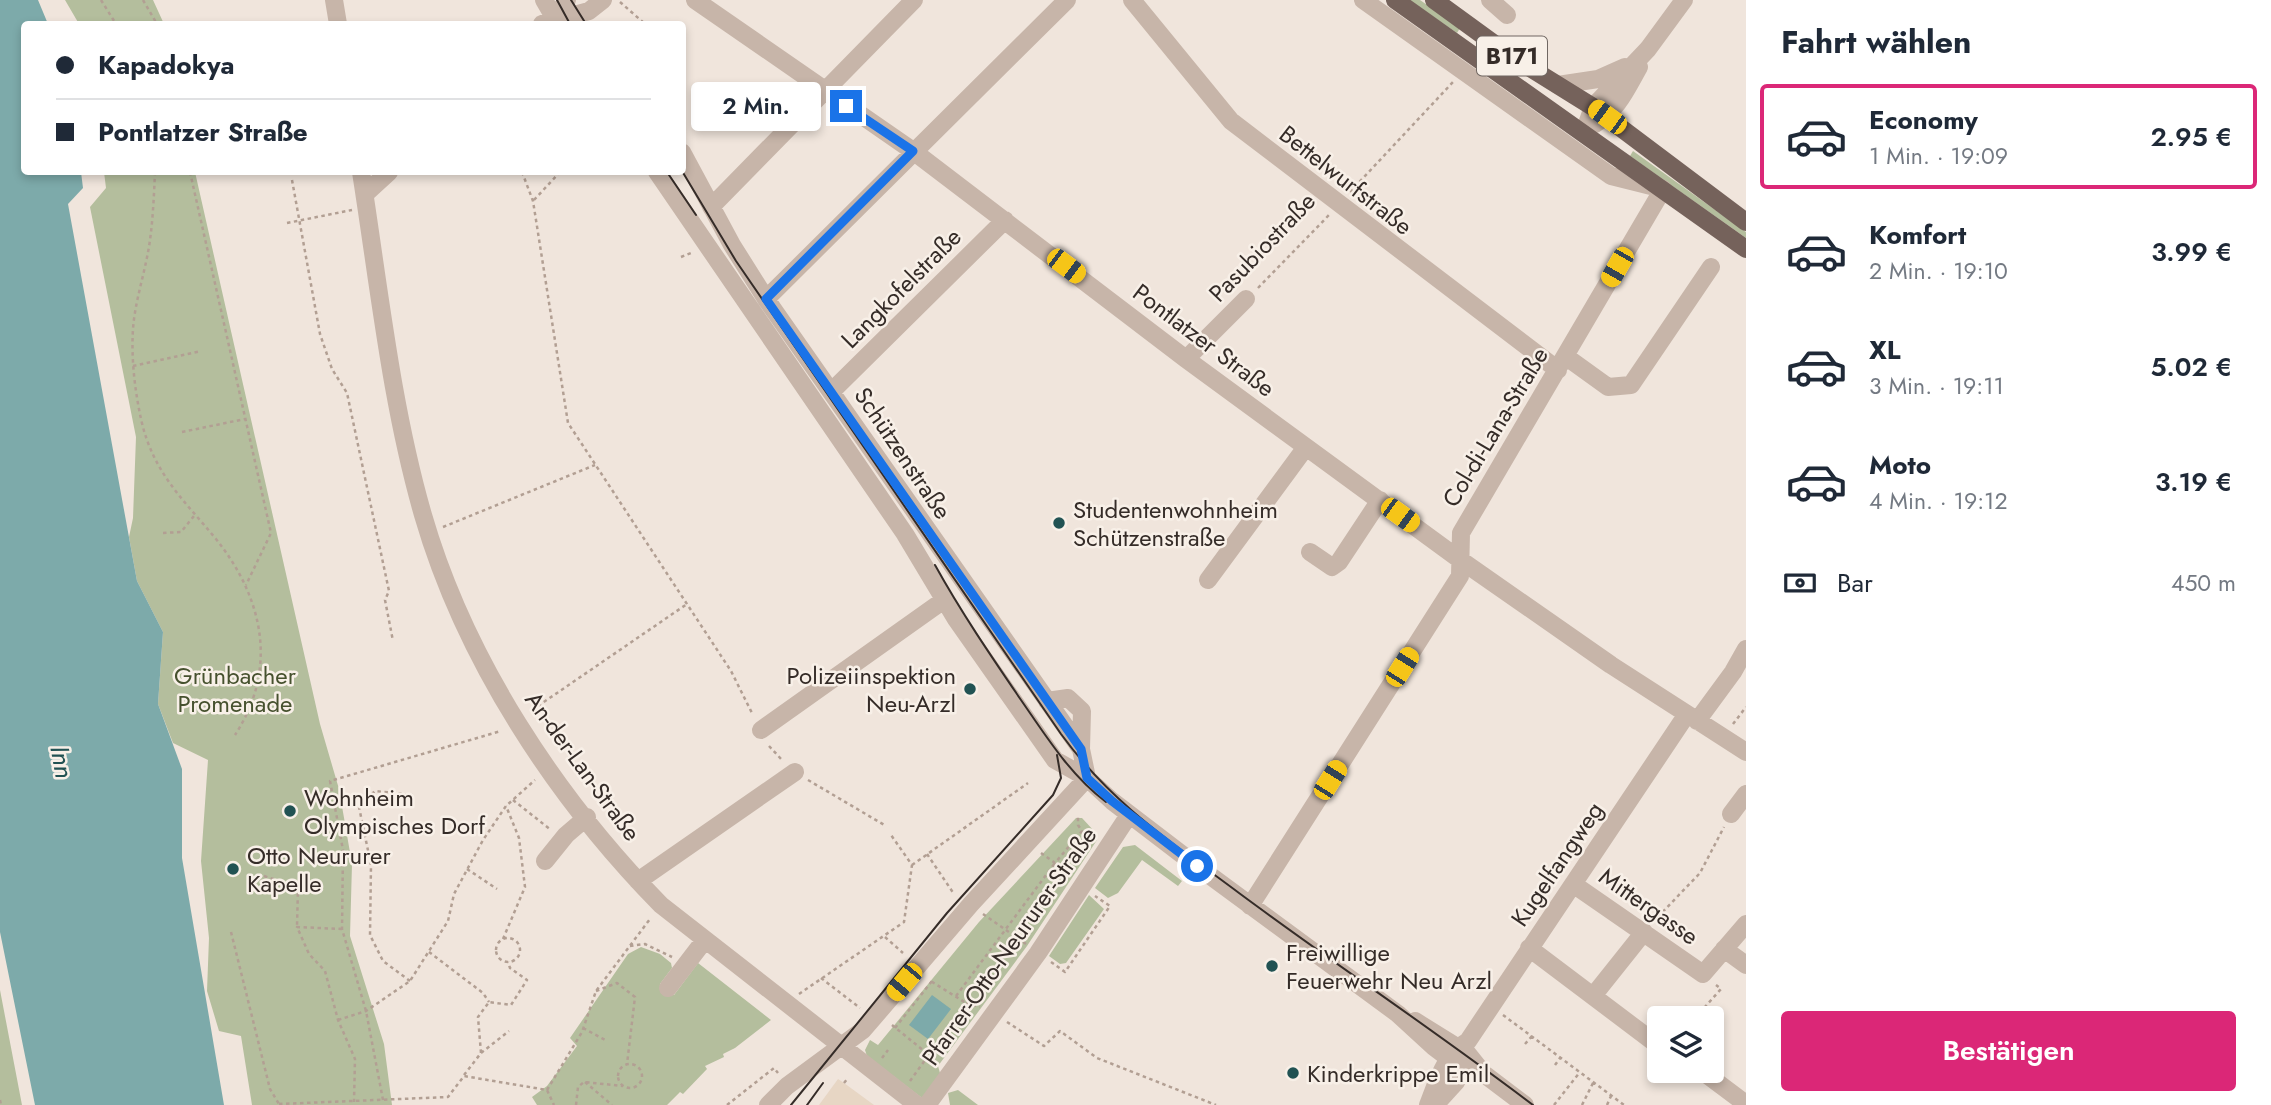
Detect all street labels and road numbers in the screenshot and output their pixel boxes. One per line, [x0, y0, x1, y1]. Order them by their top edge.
road number: B171 [1477, 36, 1547, 76]
street label: Bettelwurfstraße [1272, 117, 1420, 243]
street label: Pasubiostraße [1201, 184, 1323, 310]
street label: Langkofelstraße [833, 220, 969, 356]
street label: Pontlatzer Straße [1126, 275, 1282, 405]
street label: Col-di-Lana-Straße [1433, 340, 1557, 514]
street label: Schützenstraße [846, 380, 960, 526]
street label: An-der-Lan-Straße [517, 684, 649, 848]
street label: Kugelfangweg [1502, 795, 1612, 933]
street label: Pfarrer-Otto-Neururer-Straße [913, 819, 1105, 1073]
street label: Mittergasse [1592, 859, 1706, 953]

